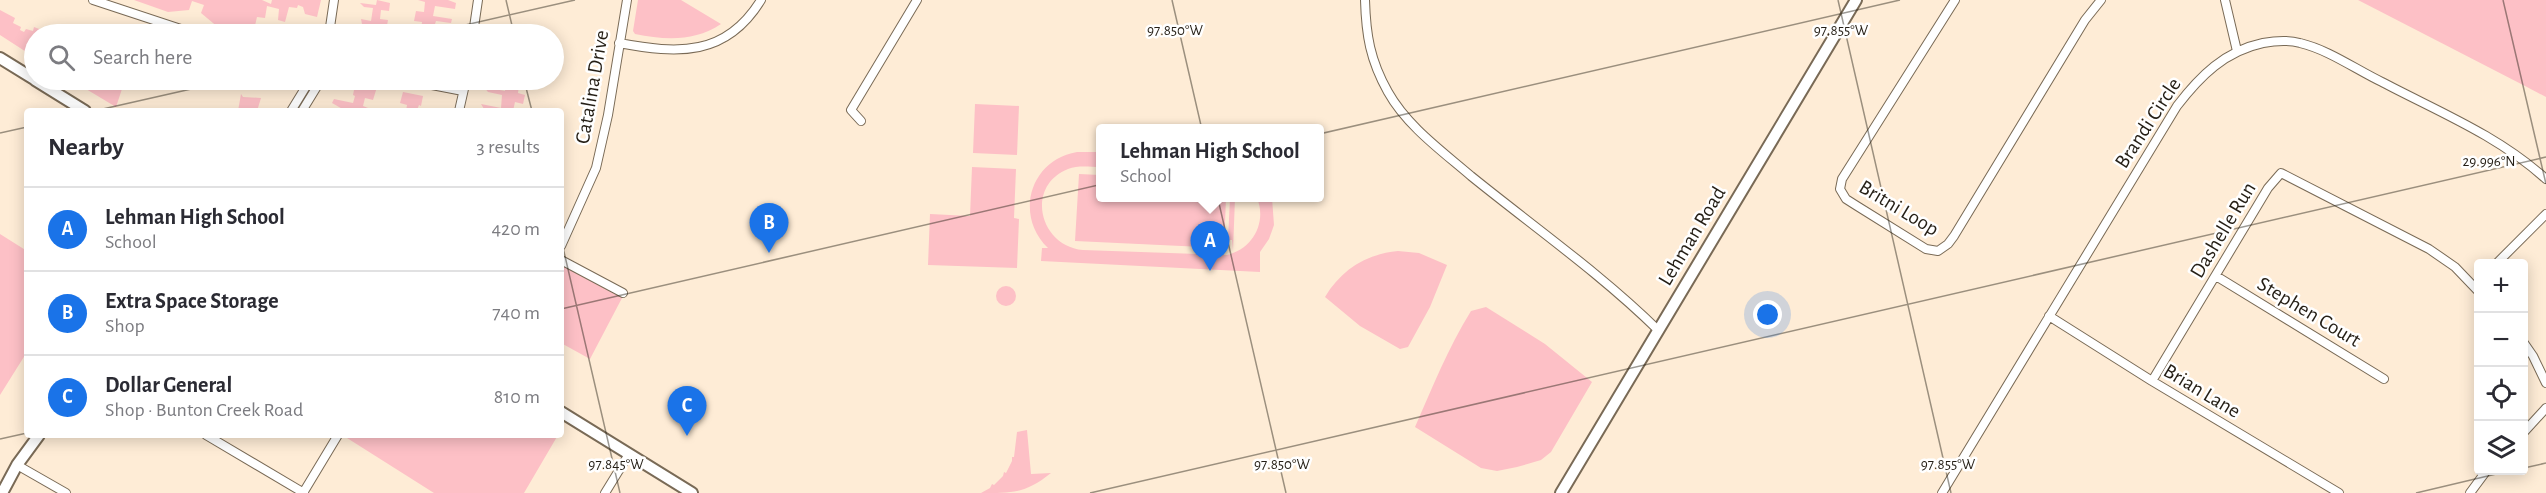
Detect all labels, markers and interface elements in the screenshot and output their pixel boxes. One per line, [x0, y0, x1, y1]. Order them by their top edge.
text: 97.850°W [1147, 23, 1204, 38]
text: 97.855°W [1814, 23, 1869, 38]
search box [24, 24, 564, 90]
street label: Catalina Drive [572, 29, 612, 145]
icon: search [45, 41, 78, 74]
text: Search here [93, 46, 192, 68]
street label: Brandi Circle [2111, 74, 2185, 172]
popup [1096, 124, 1324, 202]
text: Nearby [48, 134, 124, 160]
text: 3 results [476, 137, 540, 157]
text: Lehman High School [1120, 140, 1300, 162]
text: 29.996°N [2462, 154, 2516, 169]
text: School [1120, 166, 1172, 186]
street label: Britni Loop [1856, 176, 1942, 240]
street label: Dashelle Run [2186, 178, 2260, 282]
street label: Lehman Road [1654, 183, 1730, 289]
pin: B [750, 204, 788, 253]
text: Lehman High School [105, 206, 285, 228]
text: A [62, 219, 74, 239]
text: 420 m [491, 219, 540, 239]
pin: A [1190, 222, 1230, 271]
text: School [105, 232, 157, 252]
map controls [2474, 259, 2528, 475]
button: + [2474, 259, 2528, 313]
street label: Stephen Court [2254, 273, 2365, 351]
text: Extra Space Storage [105, 290, 279, 312]
your location [1753, 300, 1782, 329]
text: B [62, 303, 73, 323]
text: 740 m [492, 303, 540, 323]
button: − [2474, 313, 2528, 367]
text: Shop [105, 316, 145, 336]
street label: Brian Lane [2160, 360, 2244, 422]
button: locate [2474, 367, 2528, 421]
text: Dollar General [105, 374, 232, 396]
pin: C [668, 386, 706, 436]
text: C [62, 387, 73, 407]
text: 810 m [494, 387, 540, 407]
text: Shop · Bunton Creek Road [105, 400, 303, 420]
button: layers [2474, 421, 2528, 475]
text: 97.845°W [588, 457, 644, 472]
text: 97.850°W [1254, 457, 1311, 472]
text: 97.855°W [1921, 457, 1976, 472]

